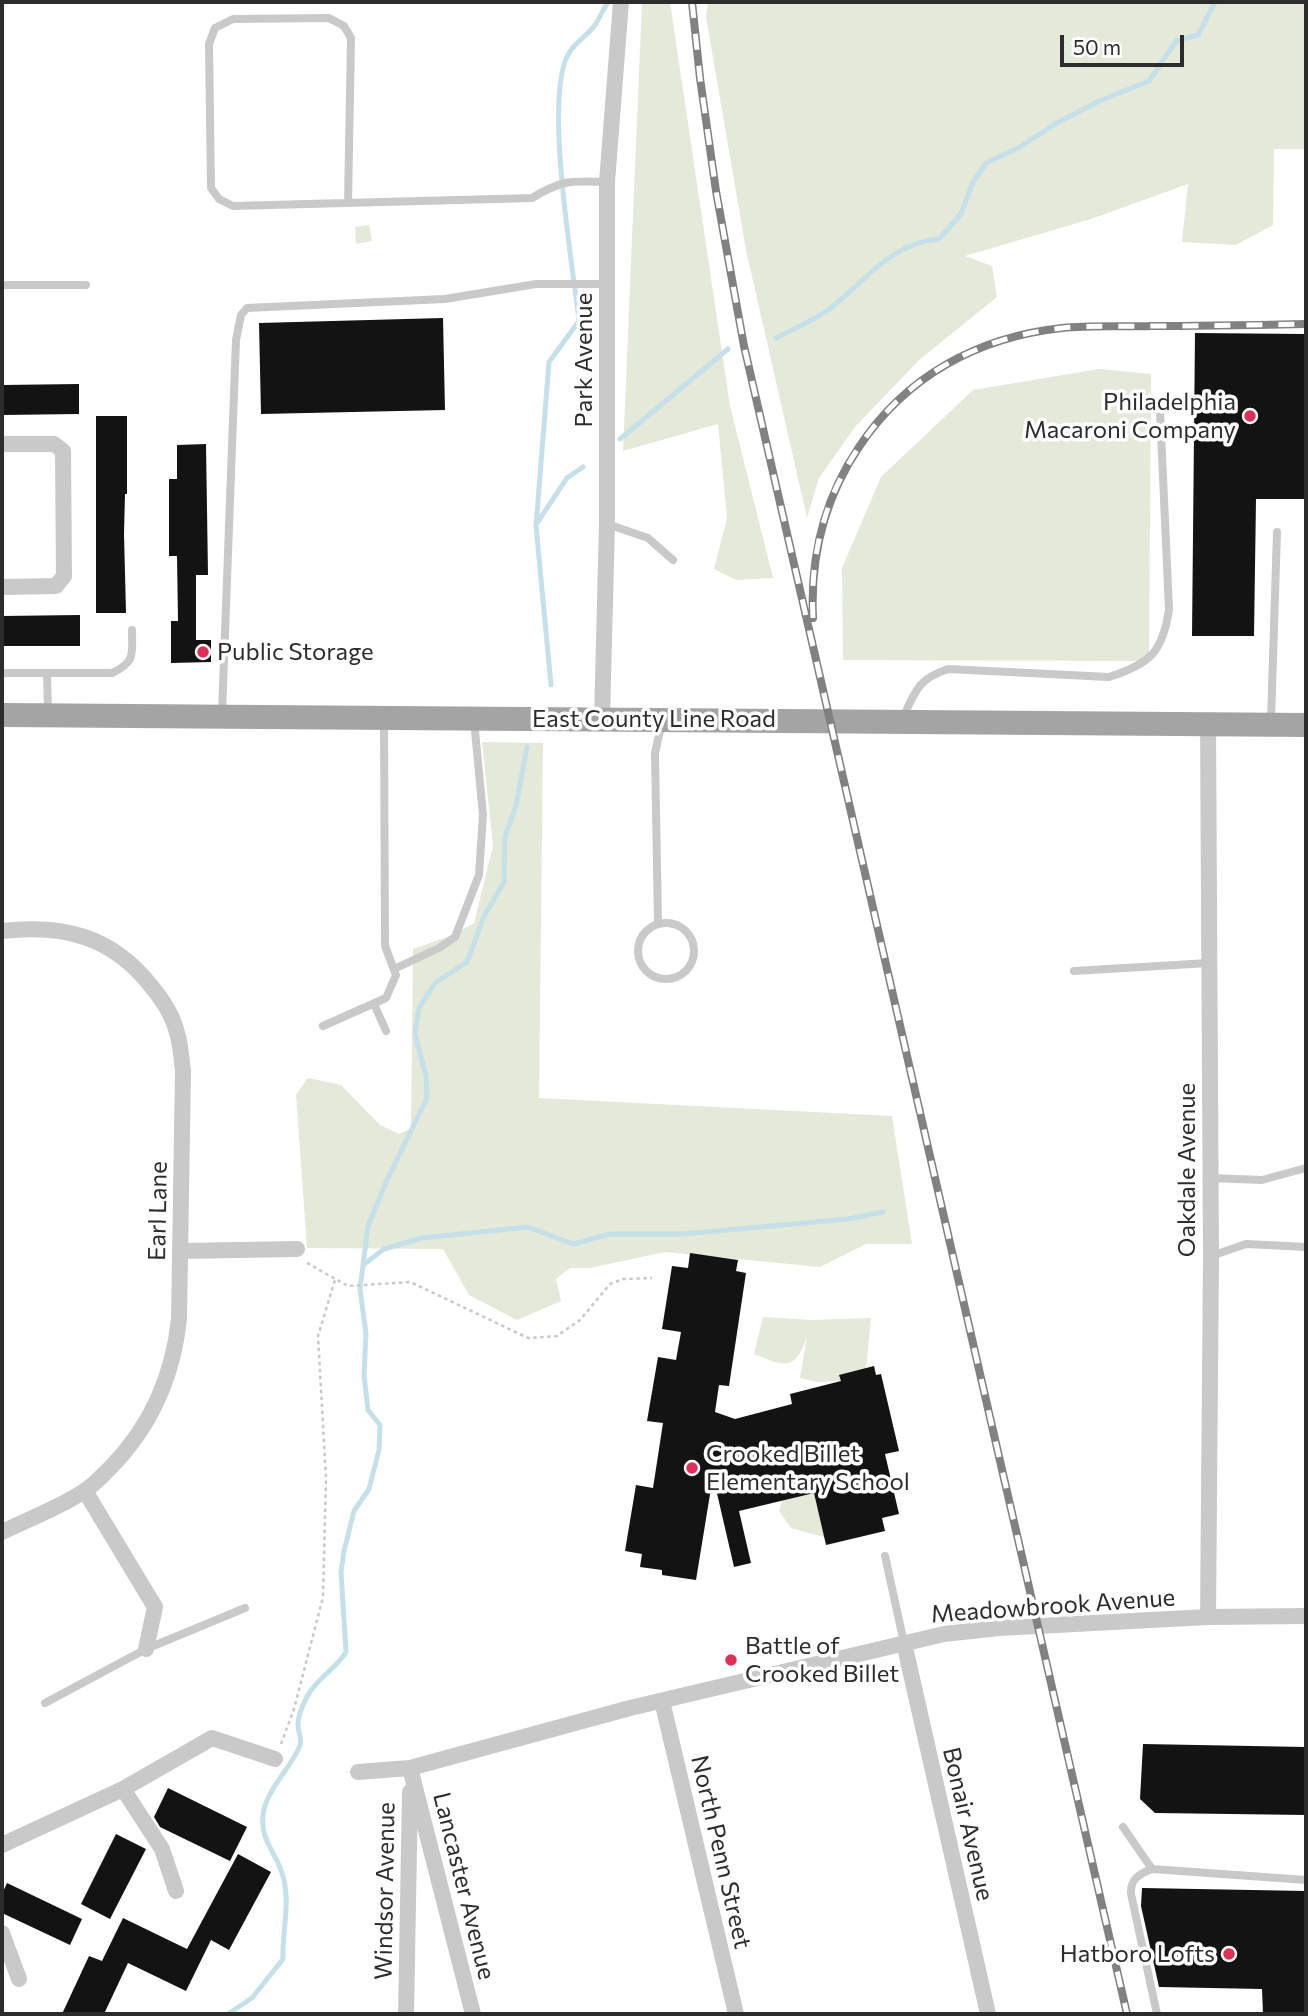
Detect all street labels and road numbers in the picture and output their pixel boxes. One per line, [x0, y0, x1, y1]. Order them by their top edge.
street label: Park Avenue [570, 293, 598, 427]
street label: East County Line Road [532, 705, 776, 733]
street label: Oakdale Avenue [1173, 1083, 1201, 1257]
street label: Earl Lane [143, 1161, 173, 1261]
street label: Meadowbrook Avenue [930, 1583, 1176, 1629]
street label: Bonair Avenue [936, 1745, 1000, 1903]
street label: North Penn Street [685, 1753, 757, 1951]
street label: Lancaster Avenue [427, 1789, 501, 1983]
street label: Windsor Avenue [369, 1802, 401, 1980]

